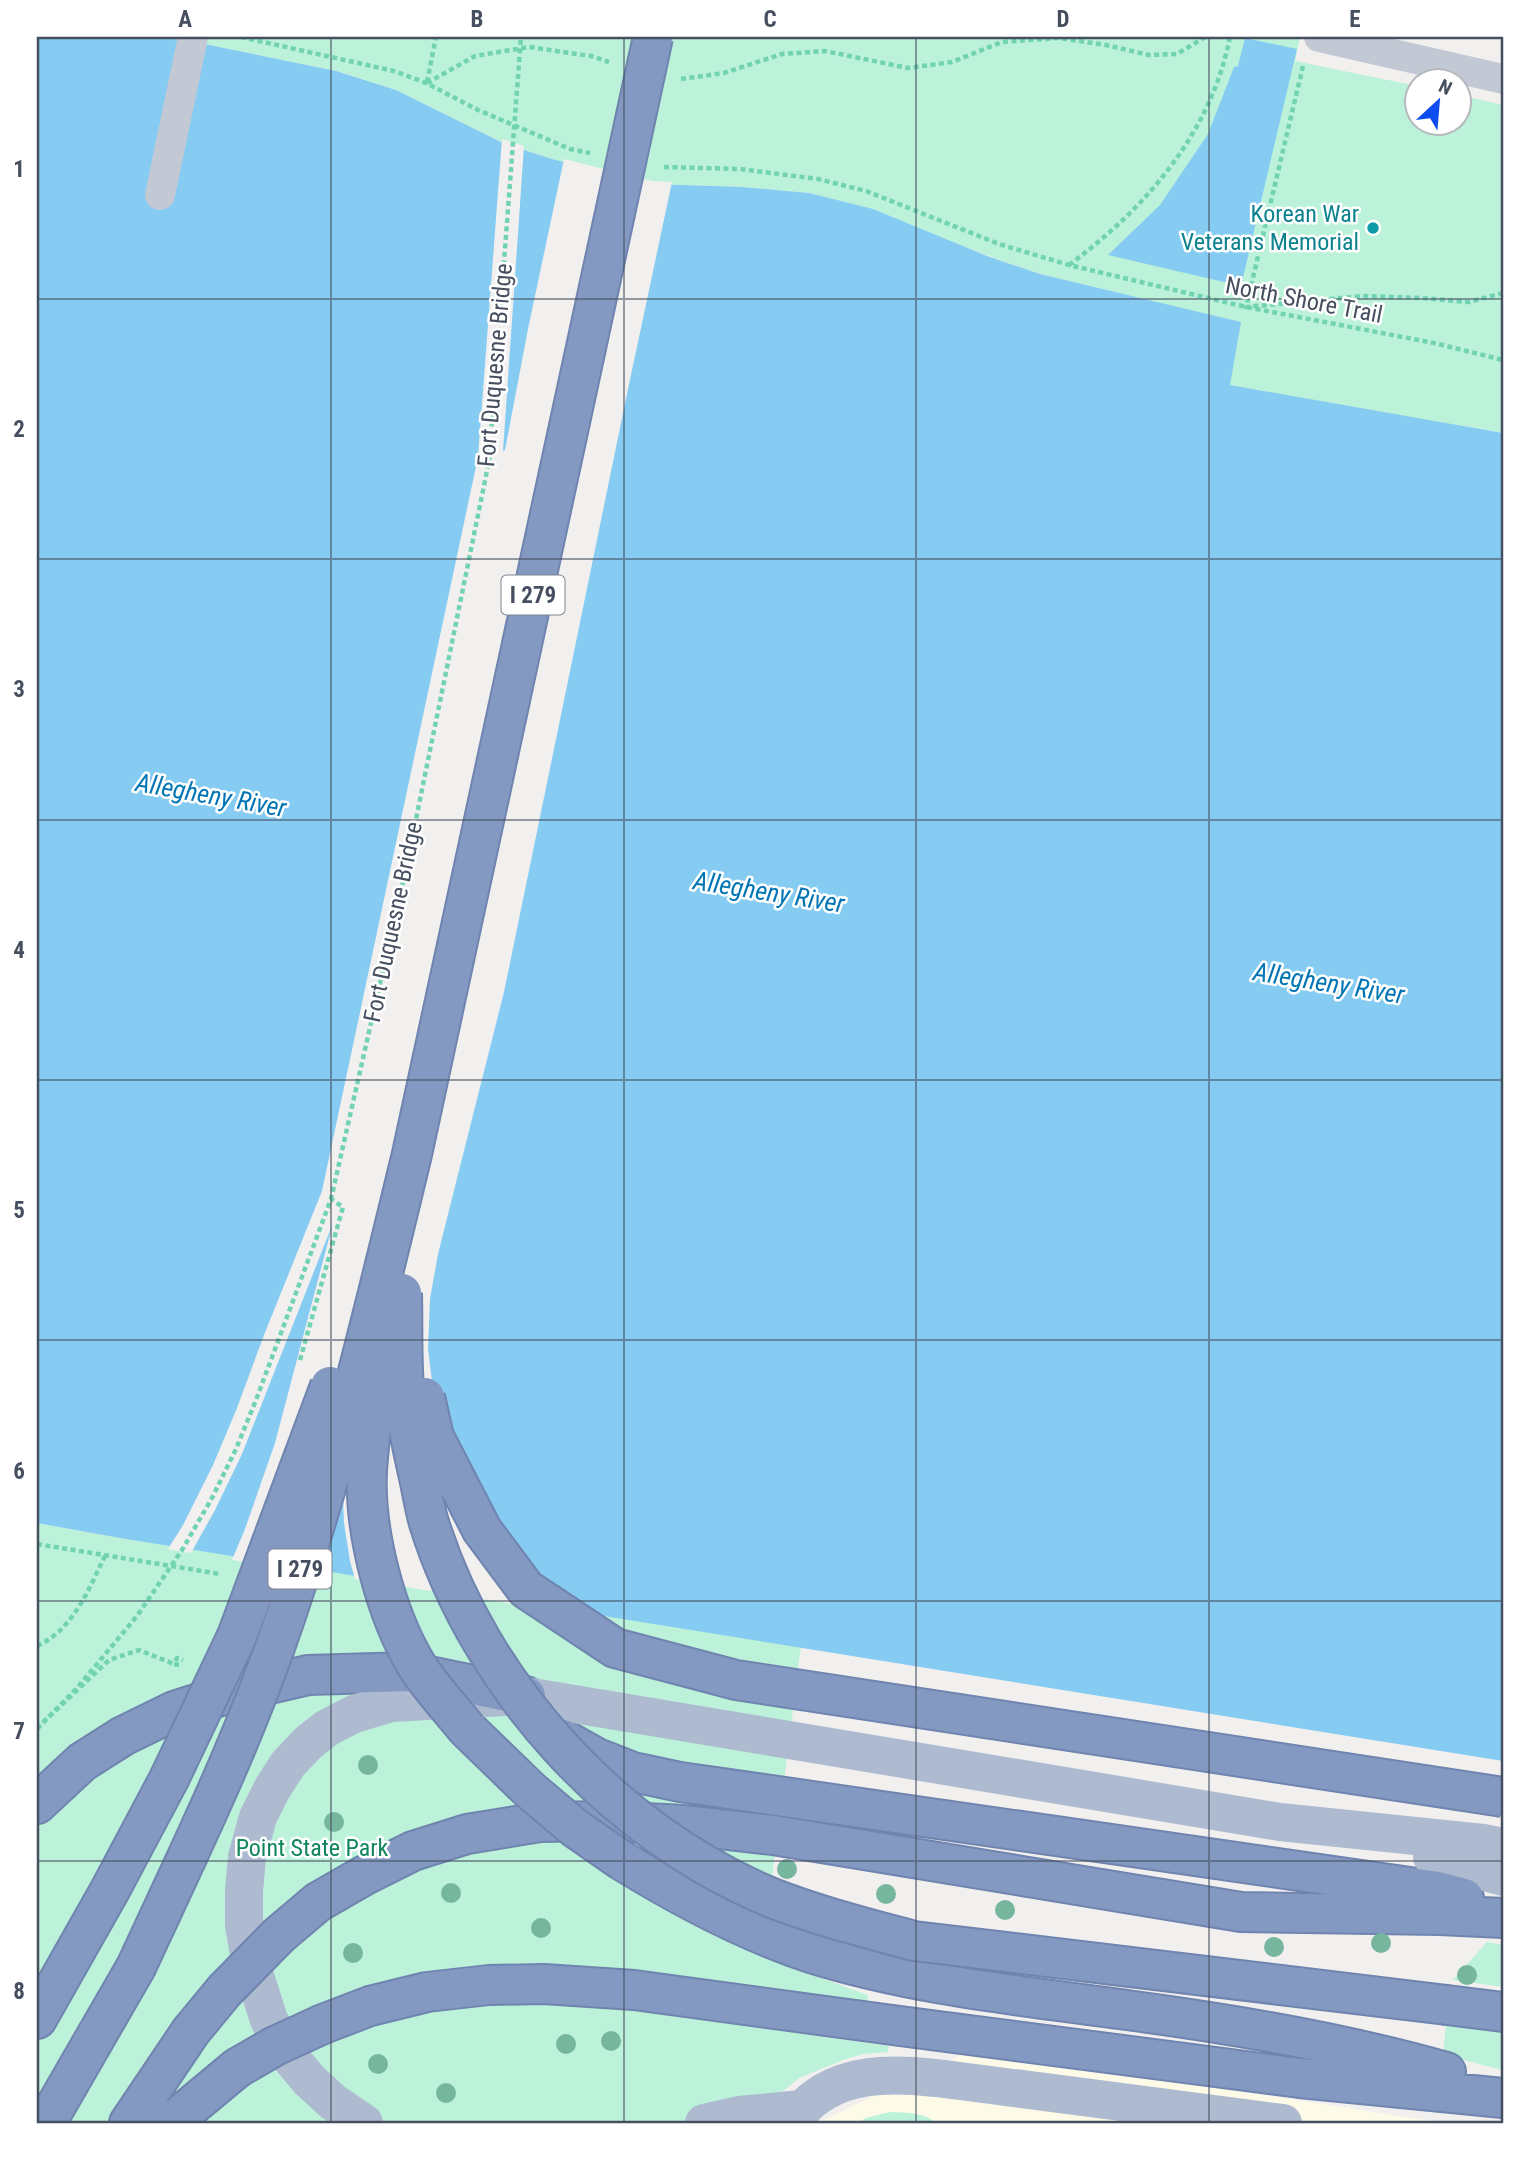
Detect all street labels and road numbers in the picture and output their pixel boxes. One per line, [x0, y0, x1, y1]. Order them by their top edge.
street label: Fort Duquesne Bridge [472, 262, 518, 468]
street label: North Shore Trail [1223, 271, 1385, 329]
road number: I 279 [502, 576, 564, 614]
street label: Fort Duquesne Bridge [358, 819, 428, 1025]
road number: I 279 [268, 1550, 332, 1588]

